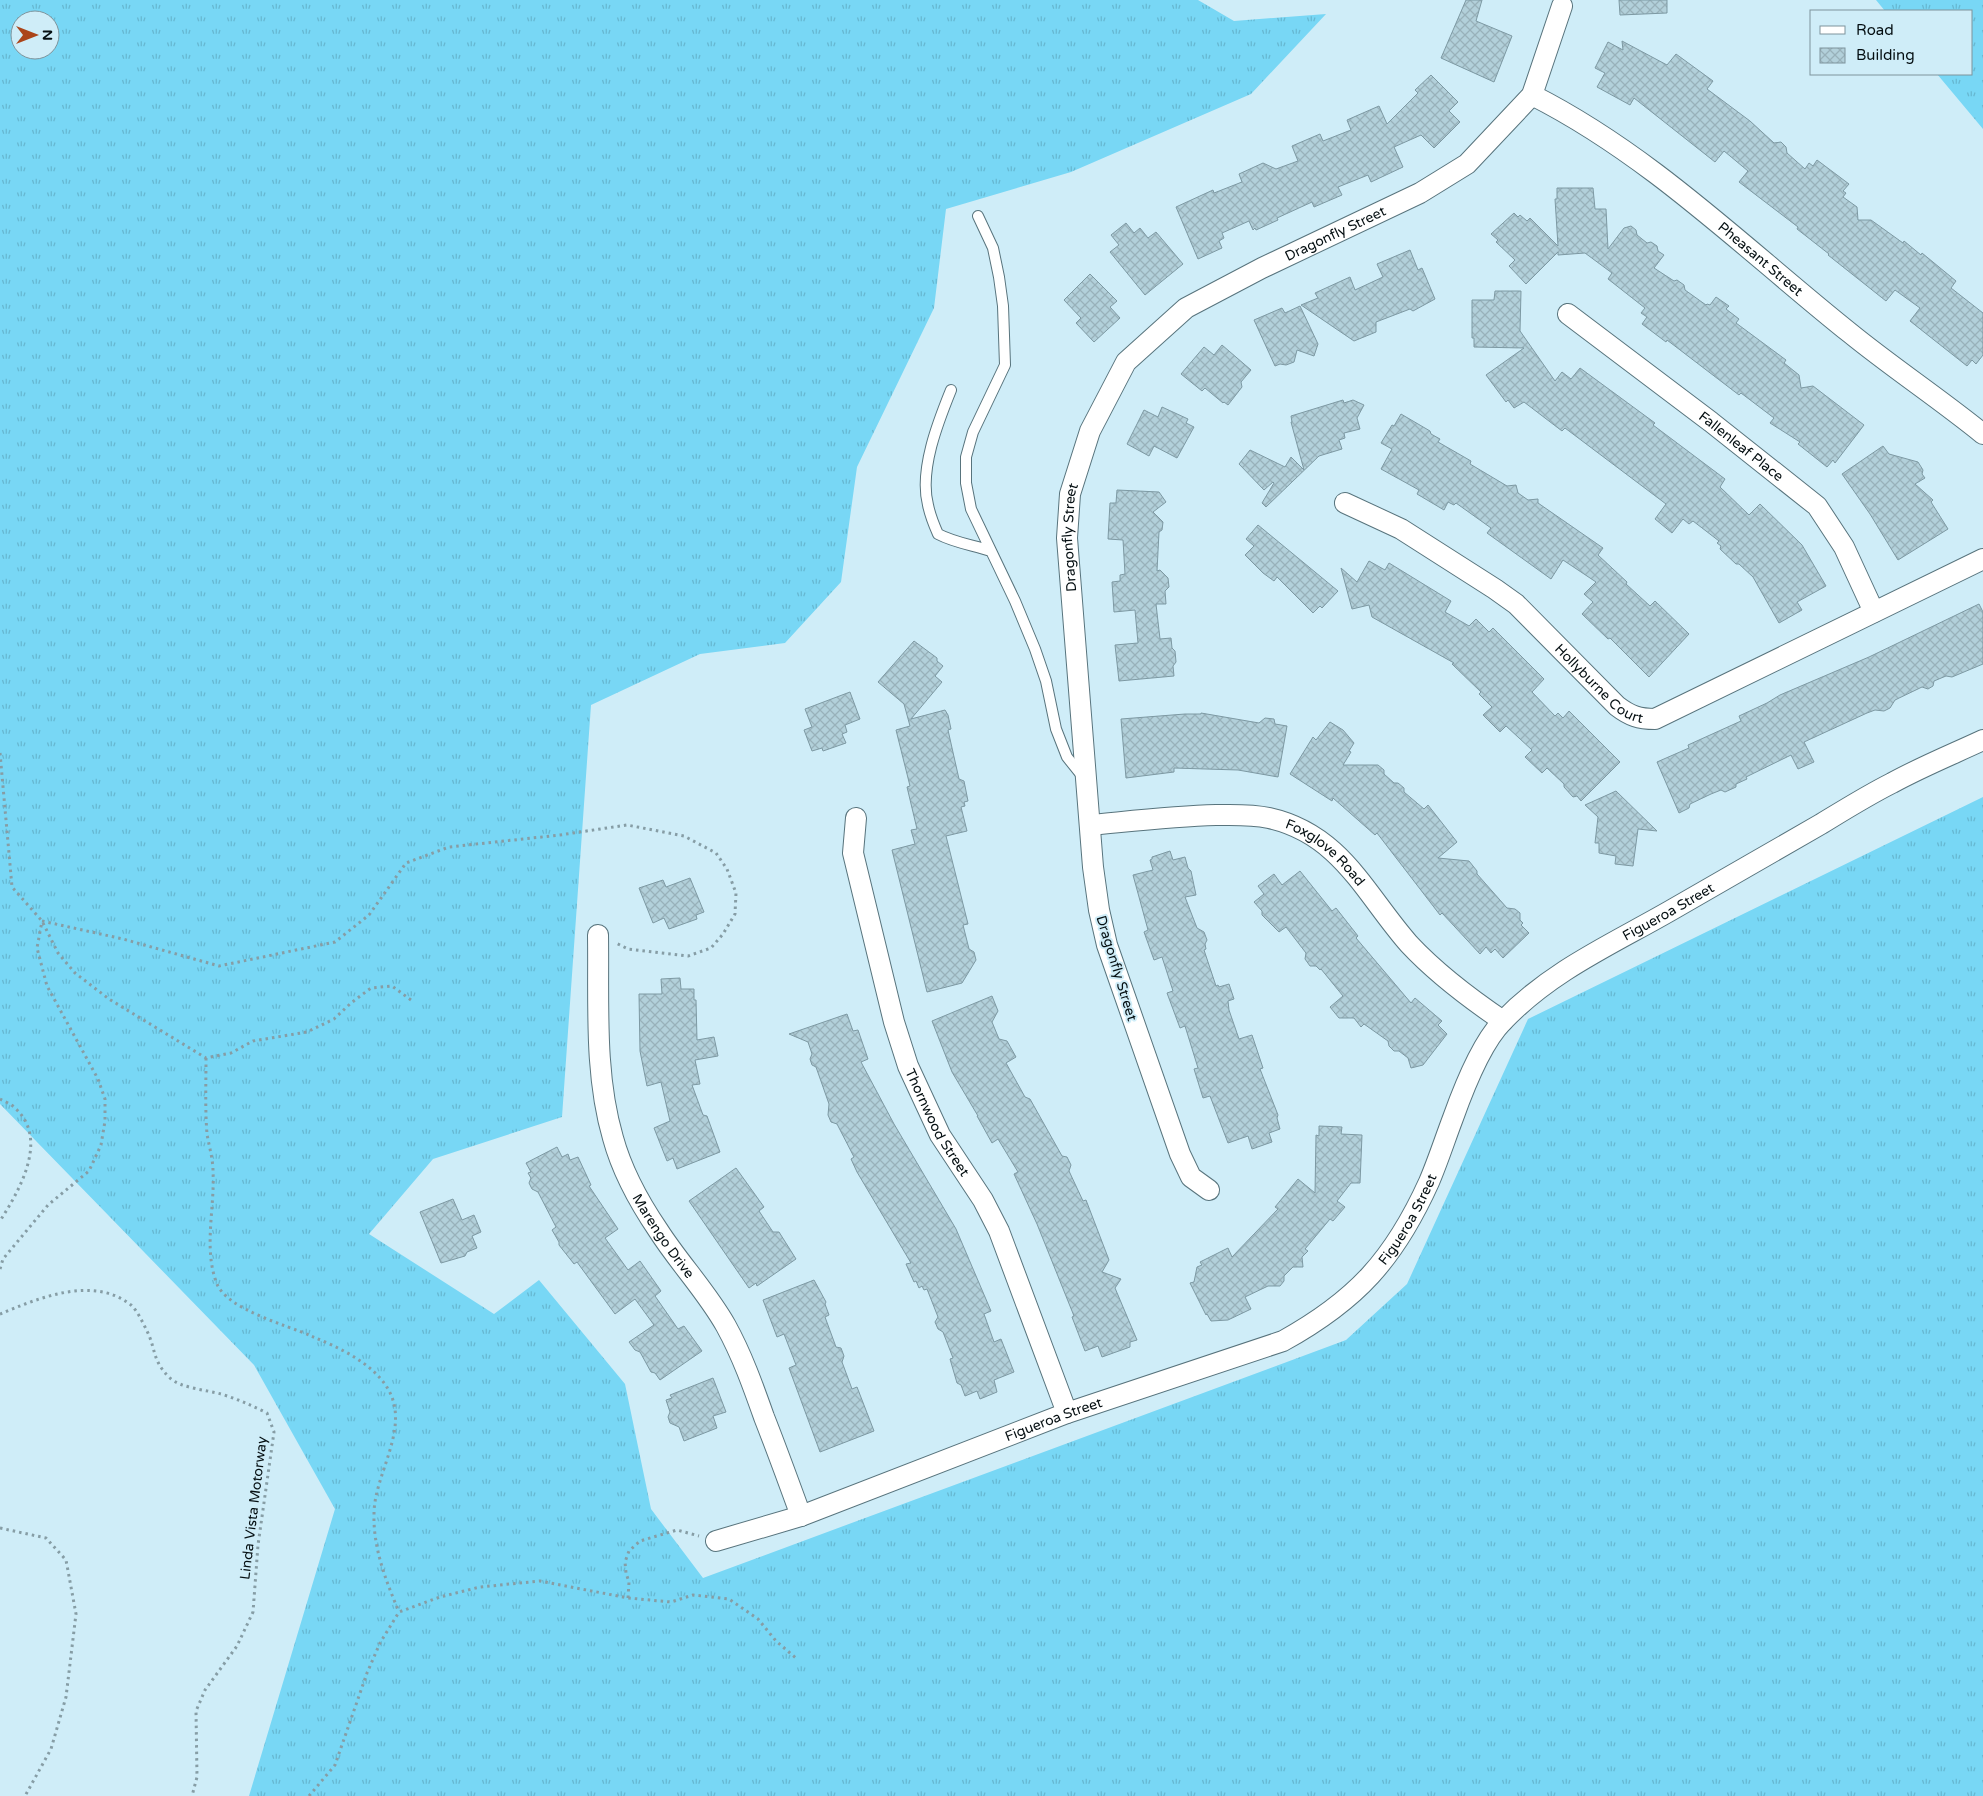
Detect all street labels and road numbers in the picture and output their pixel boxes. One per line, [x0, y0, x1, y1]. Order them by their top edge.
street label: Dragonfly Street [1282, 202, 1389, 265]
street label: Pheasant Street [1715, 219, 1807, 300]
street label: Fallenleaf Place [1695, 408, 1787, 485]
street label: Dragonfly Street [1059, 480, 1082, 593]
street label: Hollyburne Court [1551, 640, 1645, 727]
street label: Foxglove Road [1283, 816, 1369, 889]
street label: Figueroa Street [1620, 879, 1718, 945]
street label: Dragonfly Street [1092, 913, 1141, 1024]
street label: Thornwood Street [901, 1066, 973, 1180]
street label: Figueroa Street [1375, 1171, 1441, 1268]
street label: Marengo Drive [629, 1191, 698, 1282]
street label: Figueroa Street [1003, 1394, 1105, 1445]
street label: Linda Vista Motorway [236, 1435, 271, 1581]

